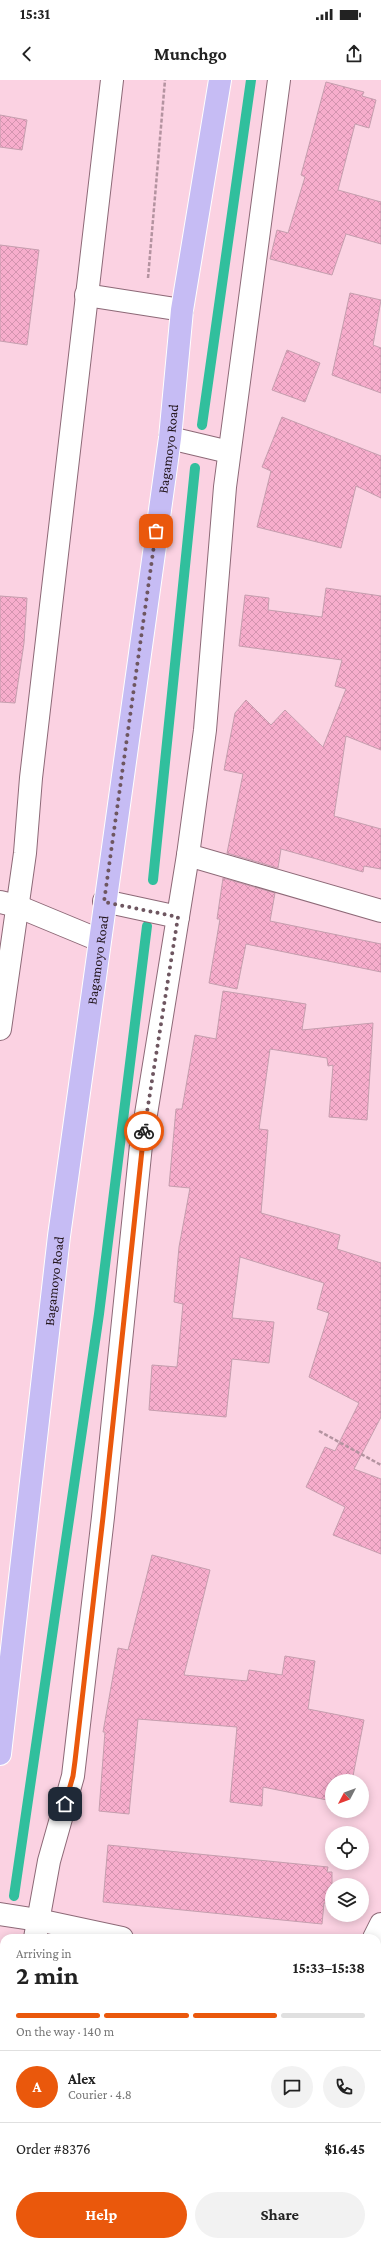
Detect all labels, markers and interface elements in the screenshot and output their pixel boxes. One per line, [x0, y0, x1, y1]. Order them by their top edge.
text: 15:31 [20, 6, 50, 22]
icon: back [16, 43, 38, 65]
icon: share [343, 43, 365, 65]
text: Munchgo [154, 44, 227, 64]
street label: Bagamoyo Road [154, 403, 181, 495]
pin [139, 514, 173, 548]
icon: bag [145, 520, 167, 542]
street label: Bagamoyo Road [83, 914, 112, 1006]
courier [124, 1111, 164, 1151]
icon: bike [133, 1120, 155, 1142]
street label: Bagamoyo Road [41, 1235, 67, 1327]
north arrow [325, 1774, 369, 1818]
map controls [325, 1774, 369, 1922]
pin [48, 1787, 82, 1821]
icon: home [54, 1793, 76, 1815]
button: locate [325, 1826, 369, 1870]
button: layers [325, 1878, 369, 1922]
text: Arriving in [16, 1946, 72, 1961]
text: 15:33–15:38 [293, 1960, 365, 1976]
text: 2 min [16, 1961, 79, 1990]
text: On the way · 140 m [16, 2024, 114, 2039]
button: chat [271, 2066, 313, 2108]
button: phone [323, 2066, 365, 2108]
text: Alex [68, 2071, 96, 2087]
text: A [33, 2079, 41, 2095]
text: Courier · 4.8 [68, 2087, 132, 2102]
text: Order #8376 [16, 2141, 91, 2157]
text: $16.45 [325, 2141, 365, 2157]
button: Help [16, 2192, 187, 2238]
button: Share [195, 2192, 365, 2238]

